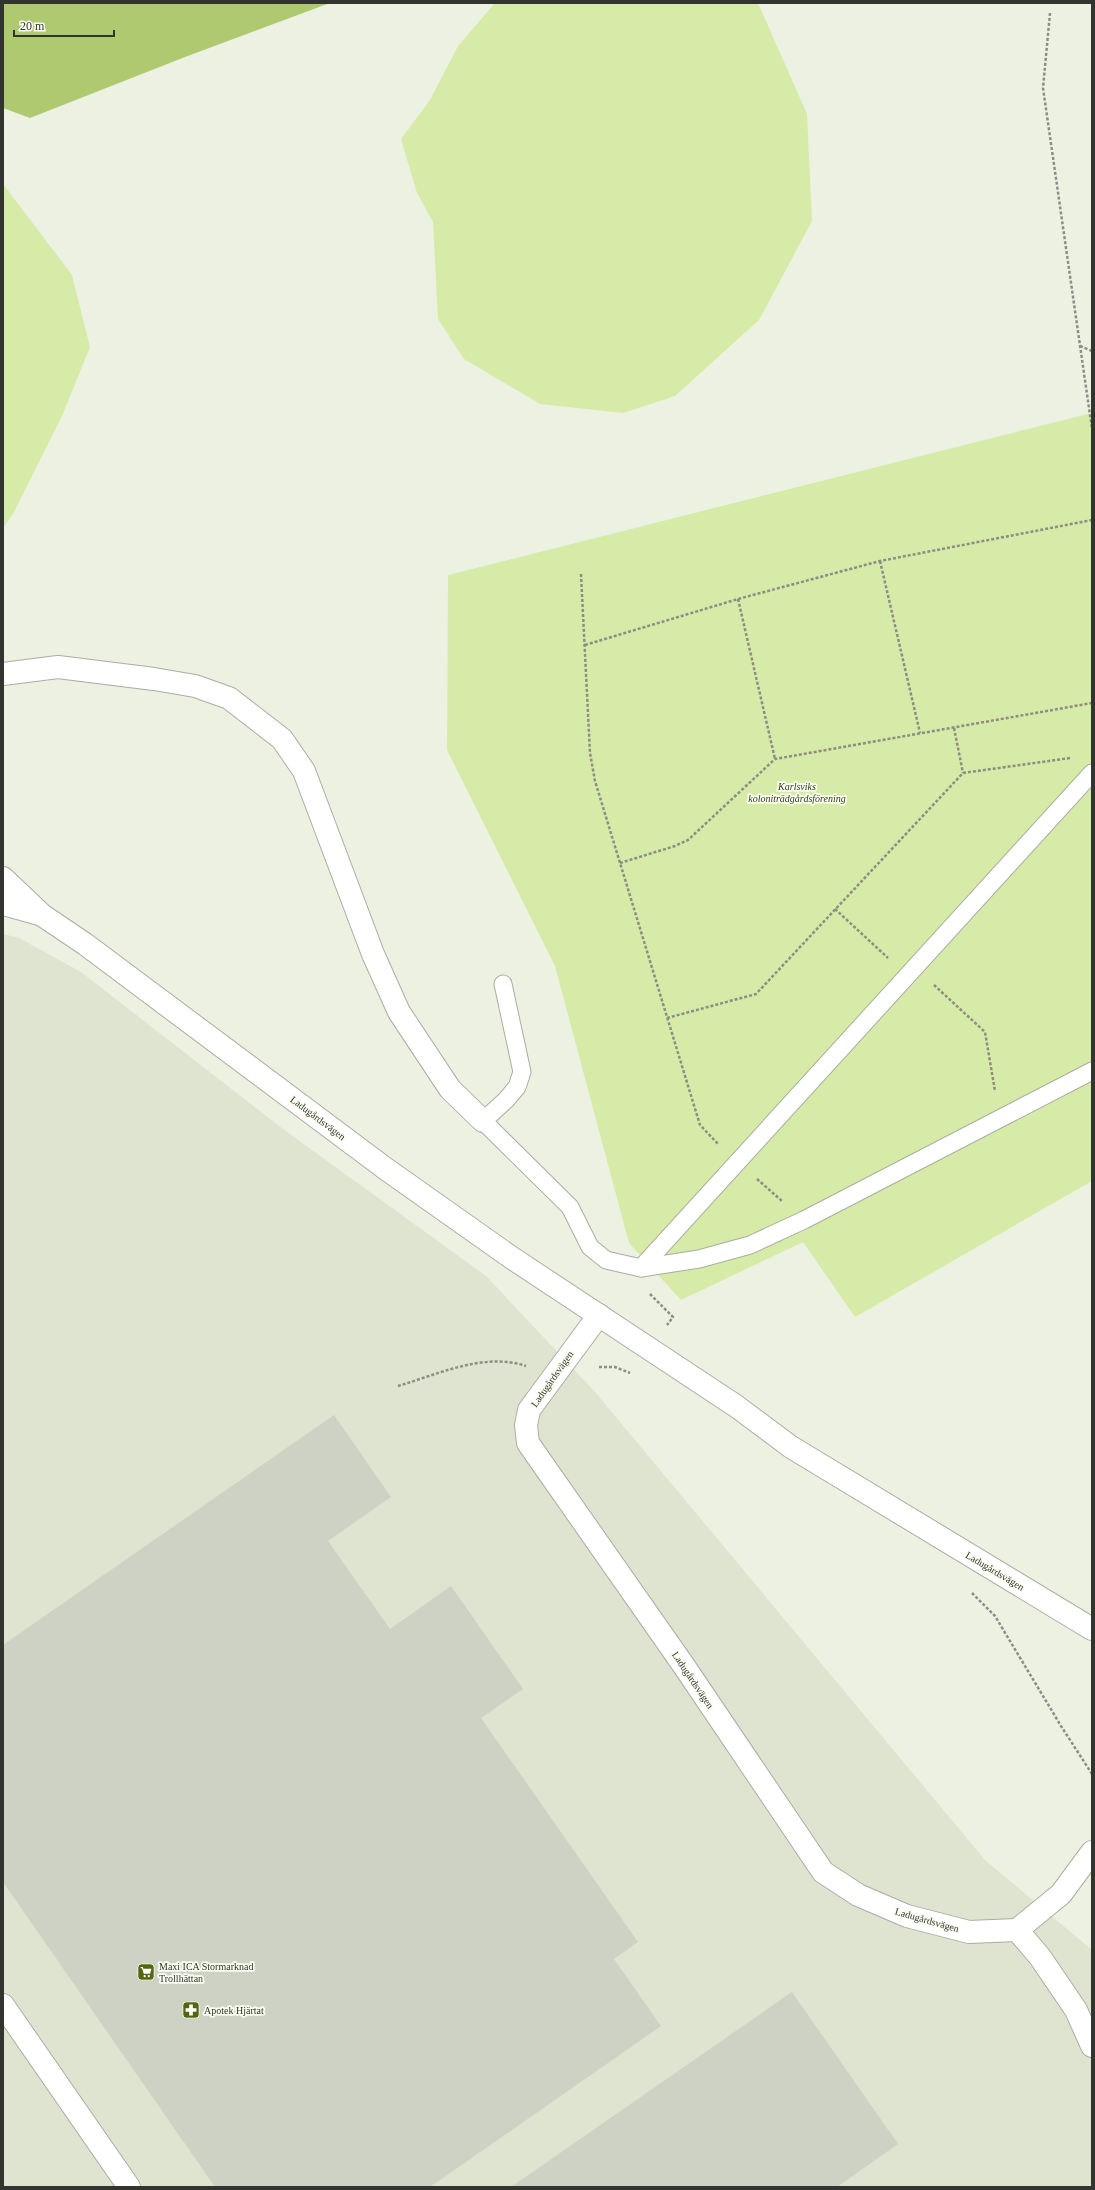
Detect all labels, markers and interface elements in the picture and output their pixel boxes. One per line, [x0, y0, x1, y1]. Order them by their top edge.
scale bar [14, 12, 114, 38]
text: 20 m [20, 19, 45, 33]
park label: Karlsviks koloniträdgårdsförening [748, 781, 846, 804]
street label: Ladugårdsvägen [288, 1094, 348, 1142]
street label: Ladugårdsvägen [529, 1349, 575, 1409]
street label: Ladugårdsvägen [964, 1549, 1026, 1593]
street label: Ladugårdsvägen [670, 1650, 716, 1710]
street label: Ladugårdsvägen [894, 1906, 960, 1934]
place label: Maxi ICA Stormarknad Trollhättan [159, 1961, 253, 1984]
supermarket icon: Maxi ICA Stormarknad Trollhättan [136, 1962, 156, 1982]
pharmacy icon: Apotek Hjärtat [181, 2000, 201, 2020]
place label: Apotek Hjärtat [204, 2005, 264, 2016]

